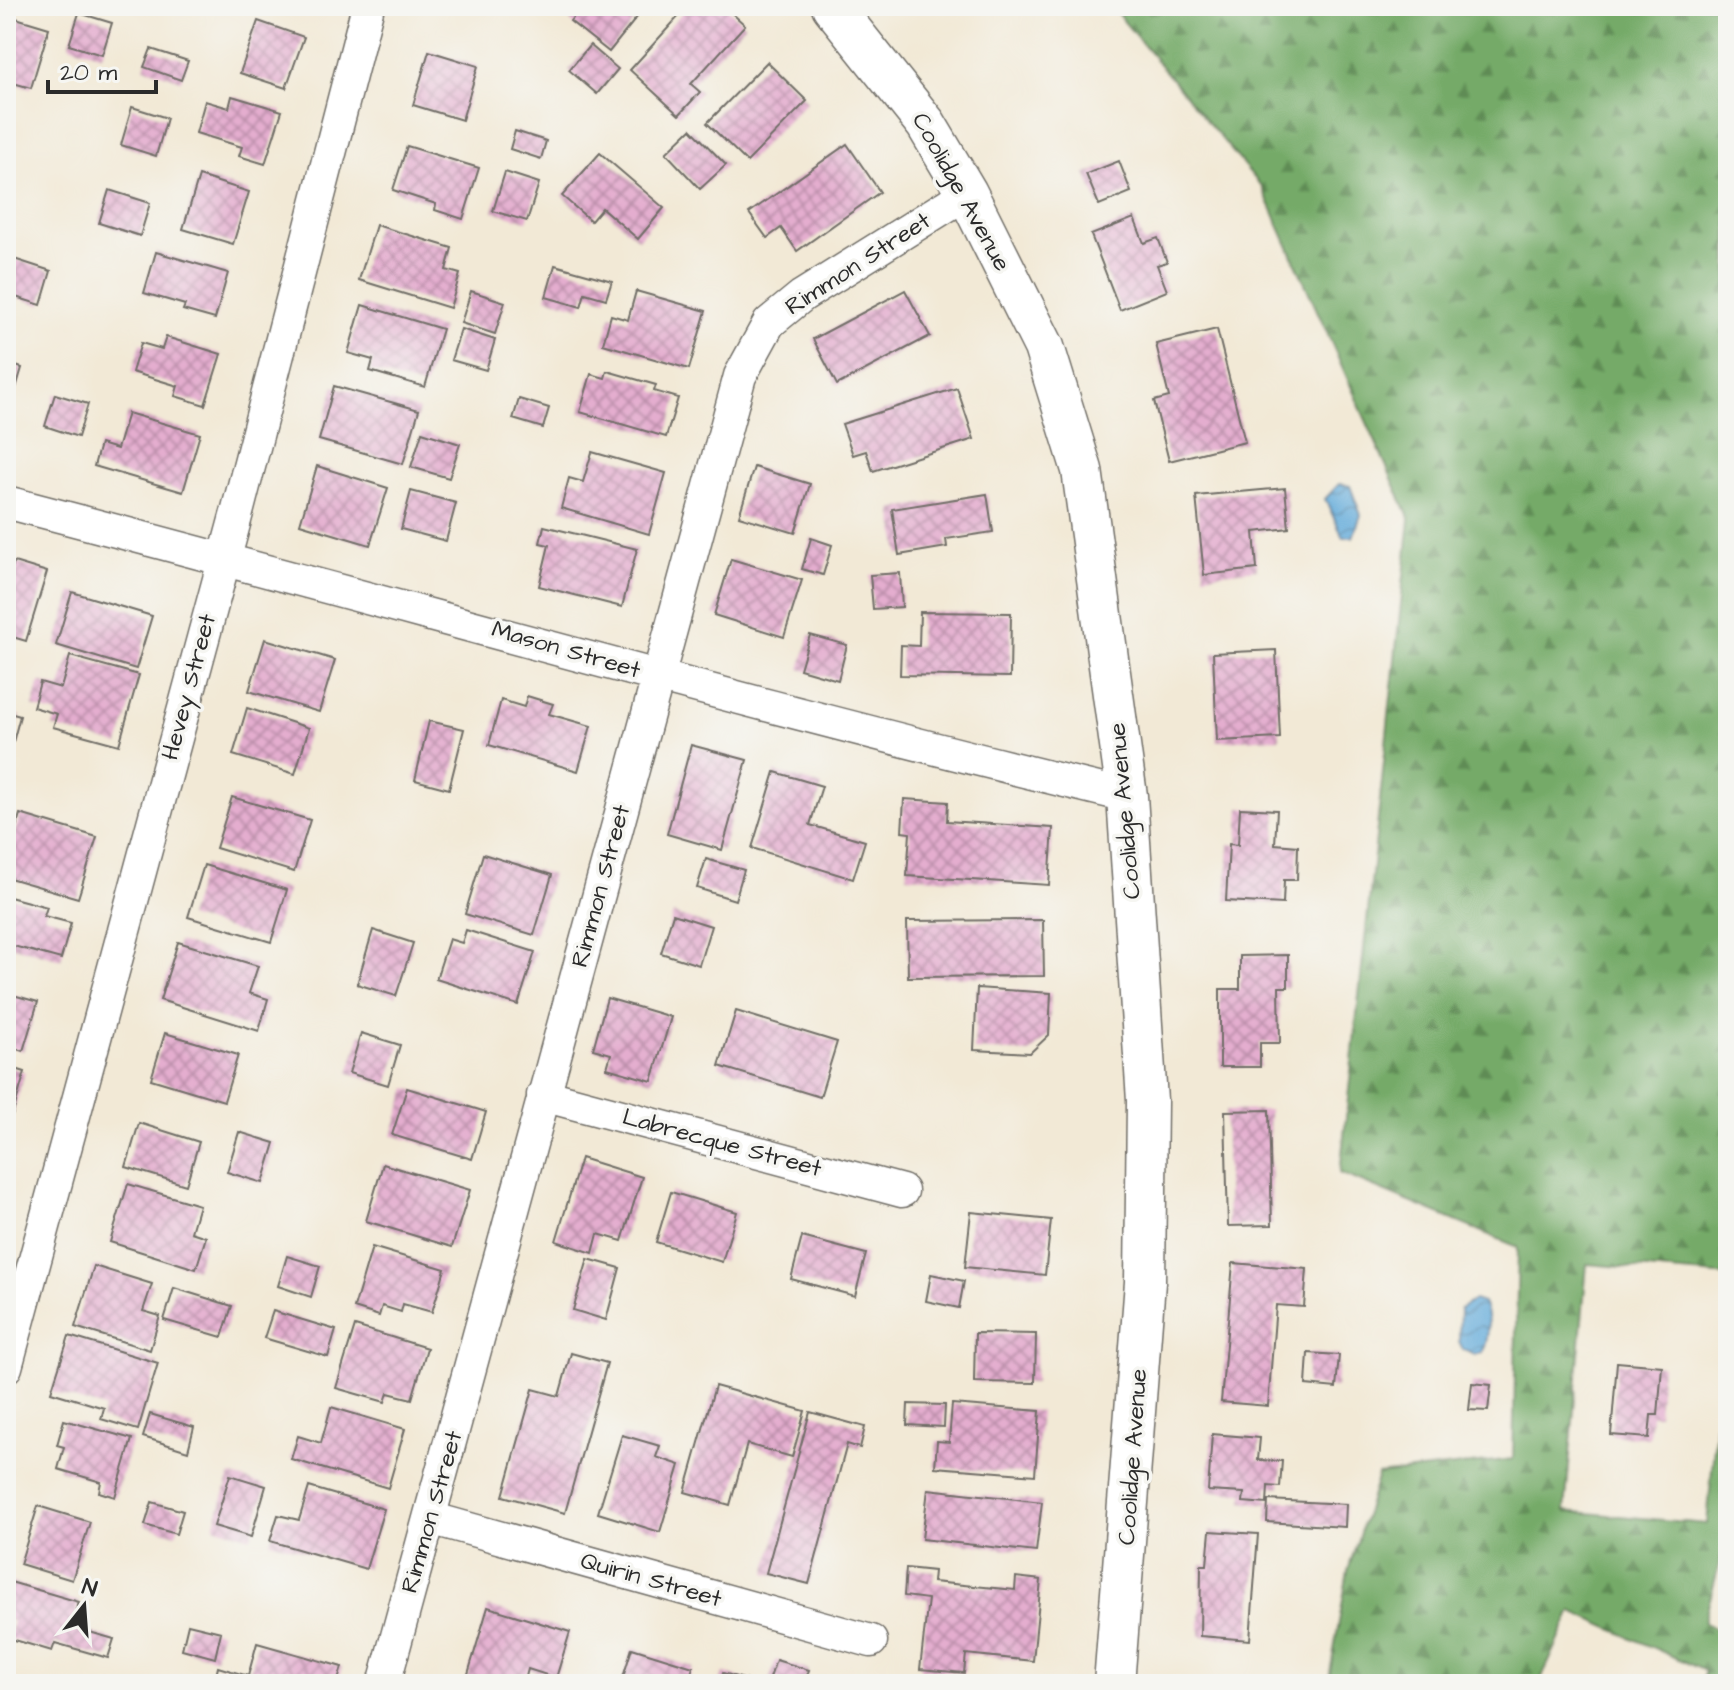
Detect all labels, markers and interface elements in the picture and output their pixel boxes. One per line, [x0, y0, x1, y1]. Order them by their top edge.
scale bar [48, 44, 156, 94]
text: 20 m [60, 56, 117, 90]
street label: Coolidge Avenue [902, 107, 1019, 278]
street label: Rimmon Street [779, 204, 938, 324]
street label: Hevey Street [153, 610, 226, 764]
street label: Mason Street [488, 613, 645, 688]
street label: Coolidge Avenue [1100, 721, 1151, 900]
street label: Rimmon Street [563, 801, 639, 971]
street label: Labrecque Street [619, 1100, 826, 1186]
street label: Coolidge Avenue [1110, 1368, 1157, 1546]
street label: Rimmon Street [393, 1427, 471, 1597]
street label: Quirin Street [576, 1544, 726, 1616]
north arrow [44, 1566, 124, 1646]
text: N [78, 1571, 101, 1605]

